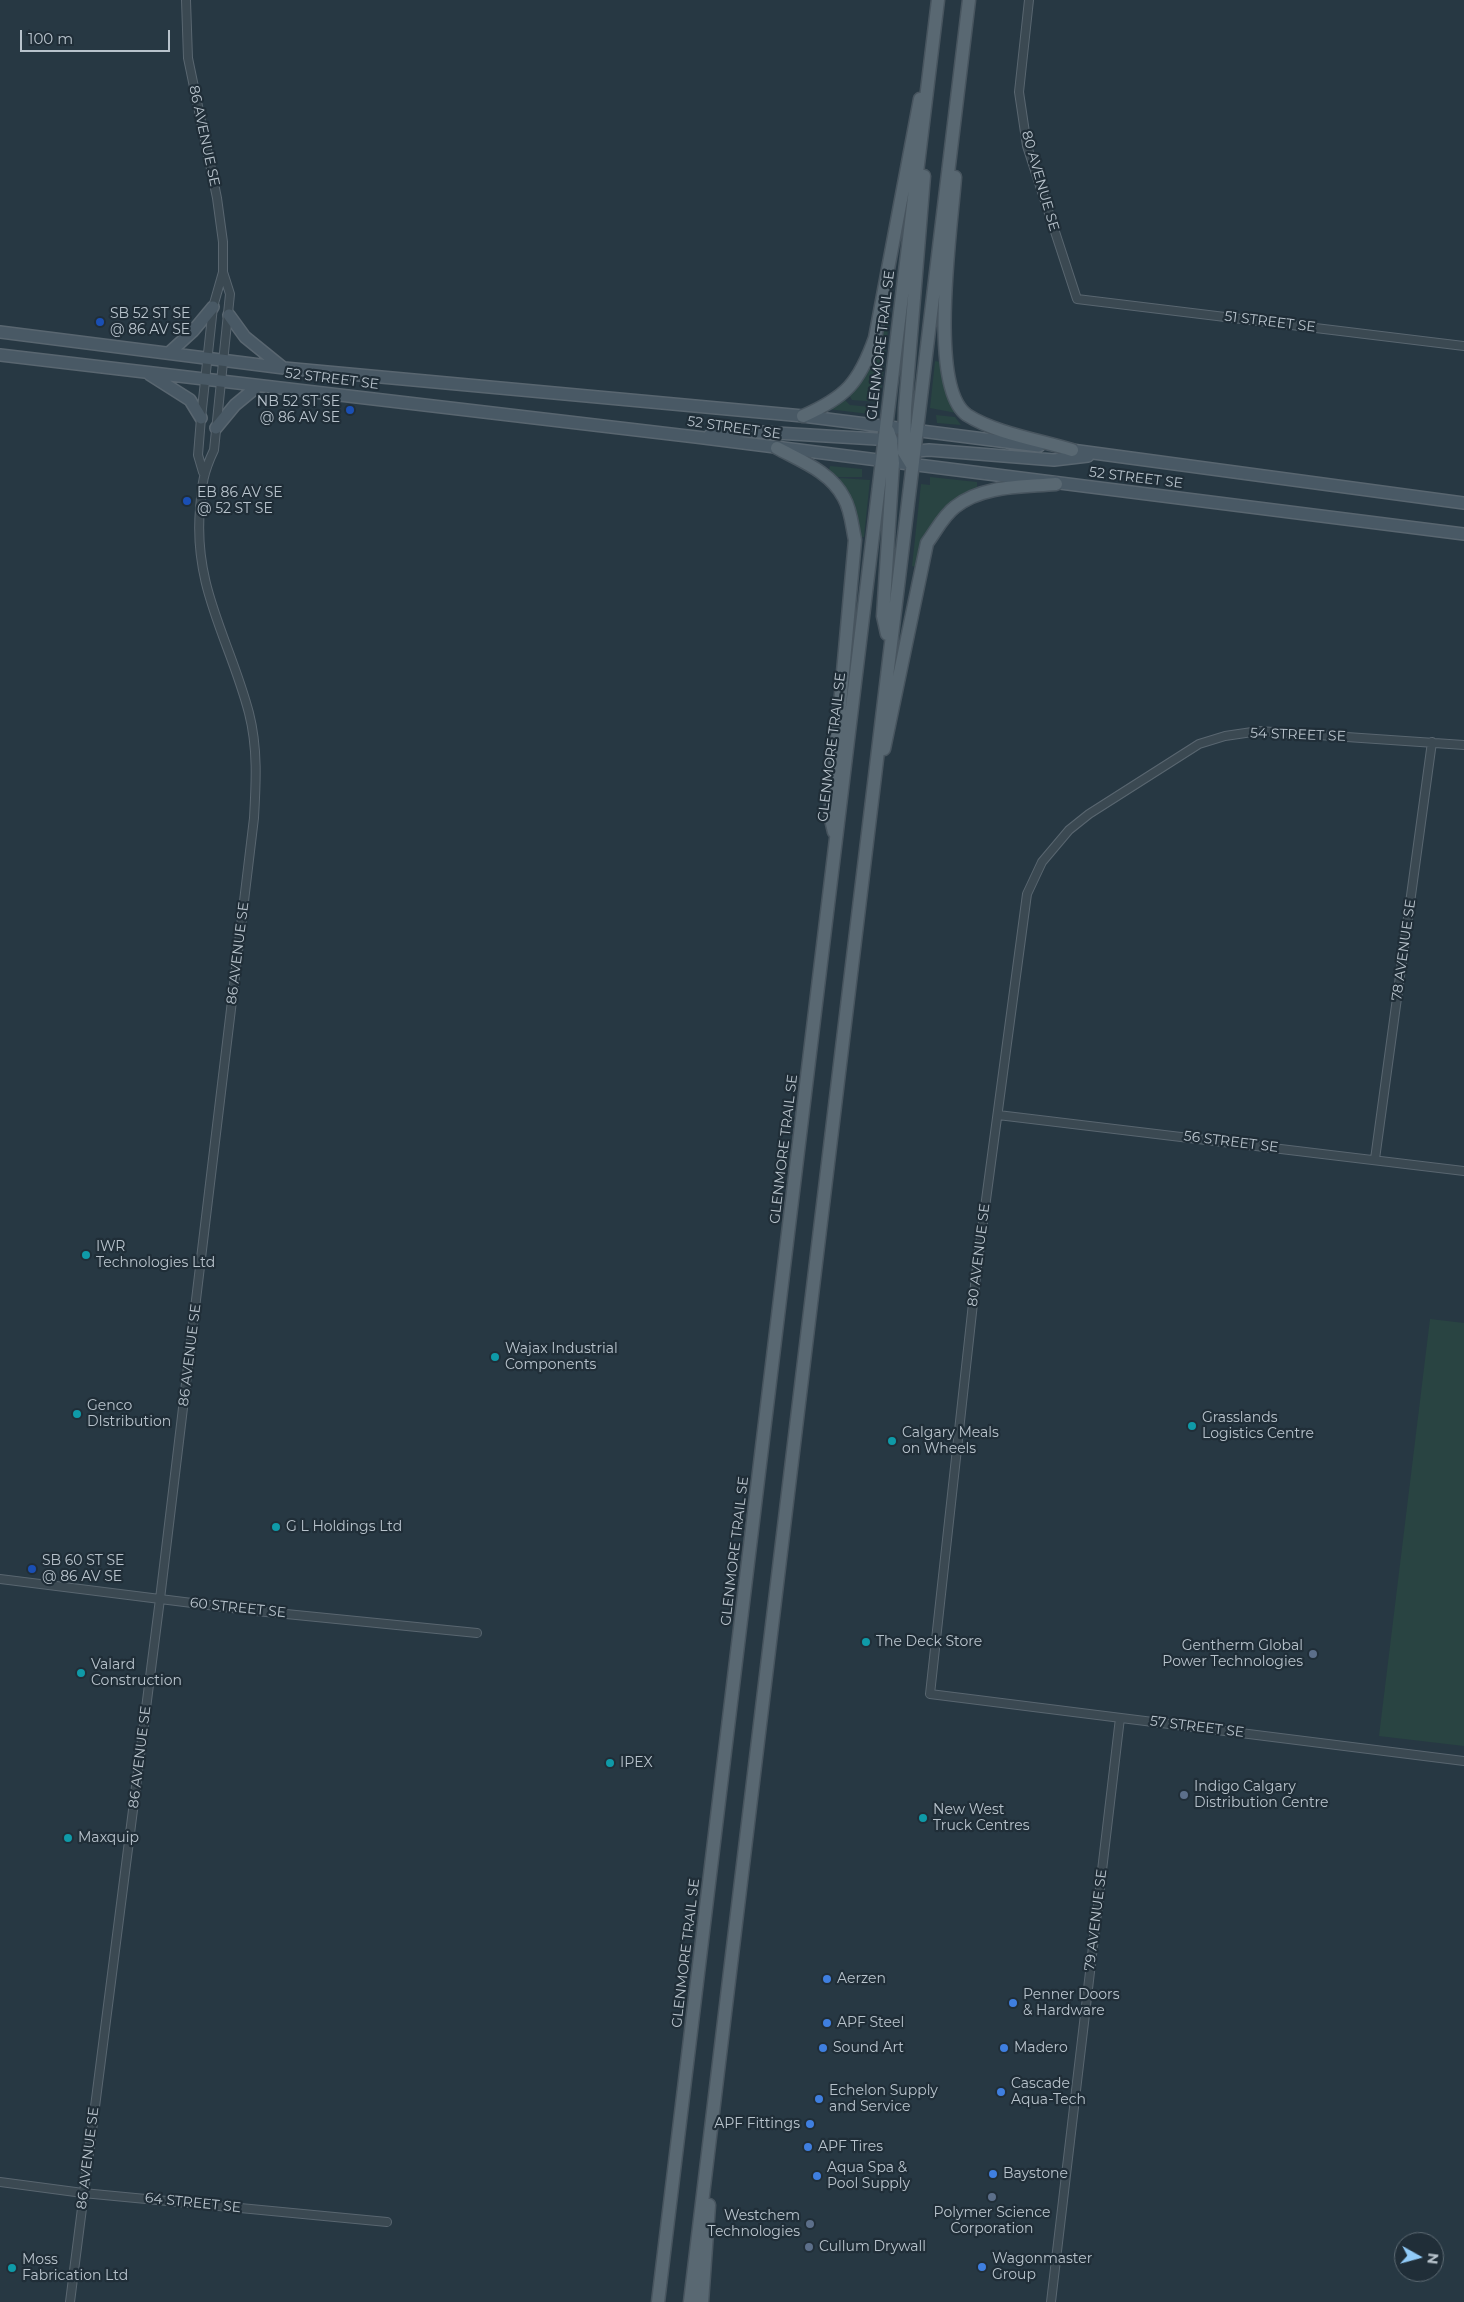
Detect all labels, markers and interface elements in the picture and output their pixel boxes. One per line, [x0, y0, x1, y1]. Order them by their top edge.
scale bar [22, 20, 172, 52]
text: 100 m [28, 29, 73, 48]
street label: 86 AVENUE SE [185, 84, 223, 188]
street label: 80 AVENUE SE [1018, 129, 1062, 233]
street label: GLENMORE TRAIL SE [863, 269, 899, 421]
place label: SB 52 ST SE @ 86 AV SE [110, 306, 190, 338]
street label: 51 STREET SE [1223, 308, 1317, 336]
marker: SB 52 ST SE @ 86 AV SE [94, 316, 106, 328]
street label: 52 STREET SE [284, 365, 380, 393]
place label: NB 52 ST SE @ 86 AV SE [257, 394, 340, 427]
marker: NB 52 ST SE @ 86 AV SE [344, 404, 356, 416]
street label: 52 STREET SE [686, 413, 782, 443]
street label: 52 STREET SE [1088, 464, 1184, 492]
place label: EB 86 AV SE @ 52 ST SE [197, 485, 283, 518]
marker: EB 86 AV SE @ 52 ST SE [181, 495, 193, 507]
street label: GLENMORE TRAIL SE [814, 671, 850, 823]
street label: 54 STREET SE [1250, 725, 1346, 745]
street label: 78 AVENUE SE [1389, 898, 1419, 1002]
street label: 86 AVENUE SE [223, 901, 253, 1005]
street label: GLENMORE TRAIL SE [766, 1073, 802, 1225]
street label: 56 STREET SE [1183, 1128, 1279, 1156]
street label: 80 AVENUE SE [964, 1202, 994, 1308]
place label: IWR Technologies Ltd [96, 1239, 215, 1272]
marker: IWR Technologies Ltd [80, 1249, 92, 1261]
street label: 86 AVENUE SE [175, 1303, 205, 1407]
place label: Wajax Industrial Components [505, 1341, 618, 1374]
marker: Wajax Industrial Components [489, 1351, 501, 1363]
place label: Genco DIstribution [87, 1398, 171, 1430]
marker: Genco DIstribution [71, 1408, 83, 1420]
place label: Grasslands Logistics Centre [1202, 1410, 1314, 1442]
marker: Grasslands Logistics Centre [1186, 1420, 1198, 1432]
place label: Calgary Meals on Wheels [902, 1425, 999, 1458]
marker: Calgary Meals on Wheels [886, 1435, 898, 1447]
street label: GLENMORE TRAIL SE [717, 1475, 753, 1627]
place label: G L Holdings Ltd [286, 1519, 402, 1535]
marker: G L Holdings Ltd [270, 1521, 282, 1533]
place label: SB 60 ST SE @ 86 AV SE [42, 1553, 124, 1585]
marker: SB 60 ST SE @ 86 AV SE [26, 1563, 38, 1575]
street label: 60 STREET SE [189, 1595, 287, 1621]
place label: The Deck Store [876, 1634, 982, 1650]
marker: The Deck Store [860, 1636, 872, 1648]
place label: Gentherm Global Power Technologies [1162, 1638, 1303, 1670]
marker: Gentherm Global Power Technologies [1307, 1648, 1319, 1660]
place label: Valard Construction [91, 1657, 182, 1690]
marker: Valard Construction [75, 1667, 87, 1679]
street label: 86 AVENUE SE [125, 1705, 155, 1809]
street label: 57 STREET SE [1149, 1713, 1245, 1741]
place label: IPEX [620, 1755, 653, 1771]
marker: IPEX [604, 1757, 616, 1769]
place label: Indigo Calgary Distribution Centre [1194, 1779, 1328, 1811]
marker: Indigo Calgary Distribution Centre [1178, 1789, 1190, 1801]
place label: New West Truck Centres [933, 1802, 1030, 1834]
marker: New West Truck Centres [917, 1812, 929, 1824]
place label: Maxquip [78, 1830, 139, 1846]
marker: Maxquip [62, 1832, 74, 1844]
street label: 79 AVENUE SE [1081, 1868, 1111, 1972]
street label: GLENMORE TRAIL SE [668, 1877, 704, 2029]
place label: Aerzen [837, 1971, 886, 1987]
marker: Aerzen [821, 1973, 833, 1985]
place label: Penner Doors & Hardware [1023, 1987, 1120, 2020]
marker: Penner Doors & Hardware [1007, 1997, 1019, 2009]
place label: APF Steel [837, 2015, 904, 2031]
marker: APF Steel [821, 2017, 833, 2029]
place label: Sound Art [833, 2040, 904, 2056]
place label: Madero [1014, 2040, 1068, 2056]
marker: Sound Art [817, 2042, 829, 2054]
marker: Madero [998, 2042, 1010, 2054]
place label: Cascade Aqua-Tech [1011, 2076, 1086, 2108]
place label: Echelon Supply and Service [829, 2083, 938, 2116]
marker: Cascade Aqua-Tech [995, 2086, 1007, 2098]
marker: Echelon Supply and Service [813, 2093, 825, 2105]
street label: 86 AVENUE SE [73, 2106, 103, 2210]
place label: APF Fittings [714, 2116, 800, 2132]
marker: APF Fittings [804, 2118, 816, 2130]
place label: APF Tires [818, 2139, 883, 2155]
marker: APF Tires [802, 2141, 814, 2153]
place label: Aqua Spa & Pool Supply [827, 2160, 910, 2192]
place label: Baystone [1003, 2166, 1068, 2182]
marker: Baystone [987, 2168, 999, 2180]
marker: Aqua Spa & Pool Supply [811, 2170, 823, 2182]
street label: 64 STREET SE [144, 2190, 242, 2216]
marker: Polymer Science Corporation [986, 2191, 998, 2203]
place label: Polymer Science Corporation [934, 2205, 1050, 2238]
place label: Westchem Technologies [708, 2208, 800, 2240]
marker: Westchem Technologies [804, 2218, 816, 2230]
north arrow [1394, 2232, 1444, 2282]
place label: Cullum Drywall [819, 2239, 926, 2255]
marker: Cullum Drywall [803, 2241, 815, 2253]
place label: Wagonmaster Group [992, 2251, 1092, 2284]
place label: Moss Fabrication Ltd [22, 2252, 128, 2284]
text: N [1423, 2252, 1443, 2265]
marker: Wagonmaster Group [976, 2261, 988, 2273]
marker: Moss Fabrication Ltd [6, 2262, 18, 2274]

